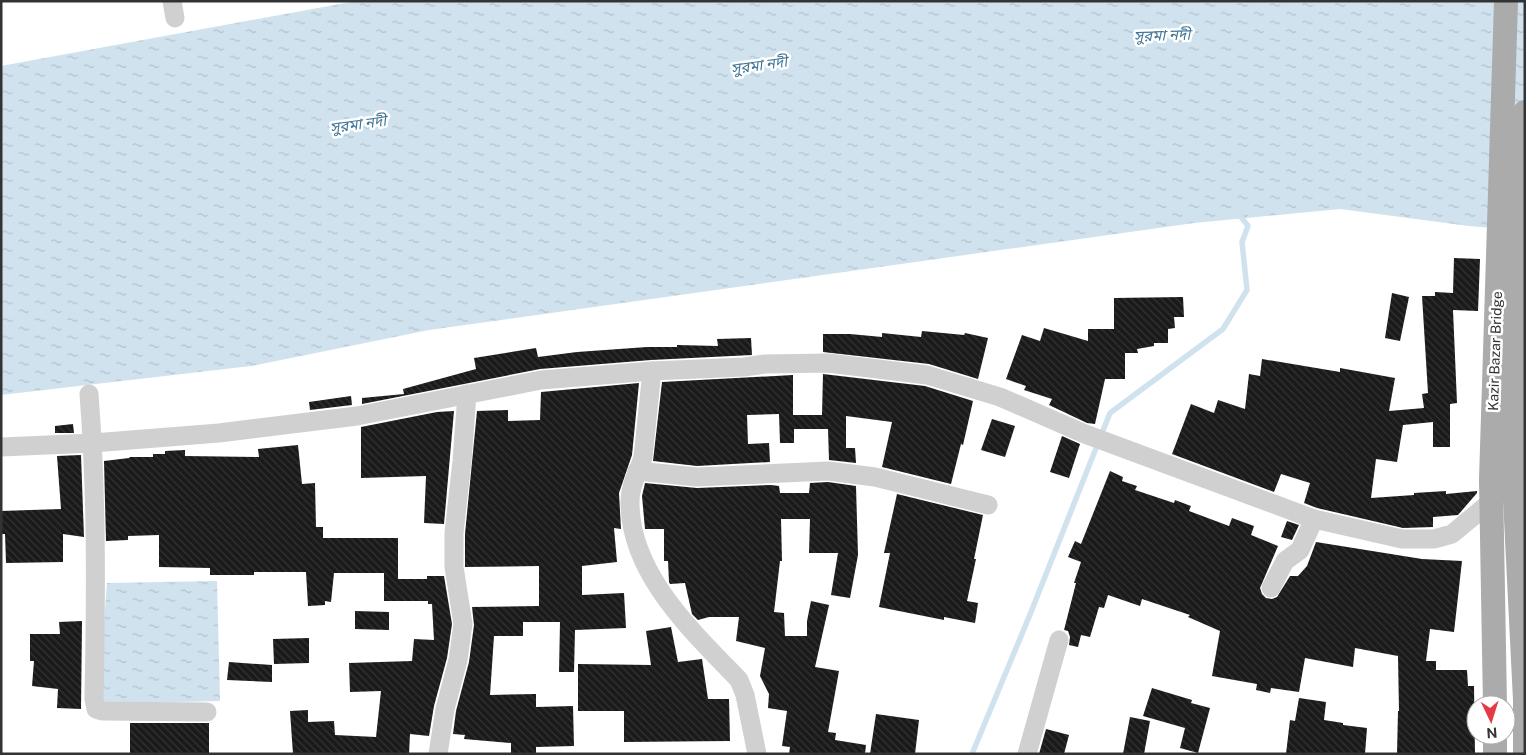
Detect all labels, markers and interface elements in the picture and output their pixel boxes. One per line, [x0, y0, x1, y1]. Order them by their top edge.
water label: সুরমা নদী [1134, 25, 1194, 45]
water label: সুরমা নদী [730, 52, 791, 78]
water label: সুরমা নদী [329, 111, 390, 137]
street label: Kazir Bazar Bridge [1485, 291, 1505, 411]
north arrow [1466, 695, 1516, 745]
text: N [1486, 725, 1498, 741]

